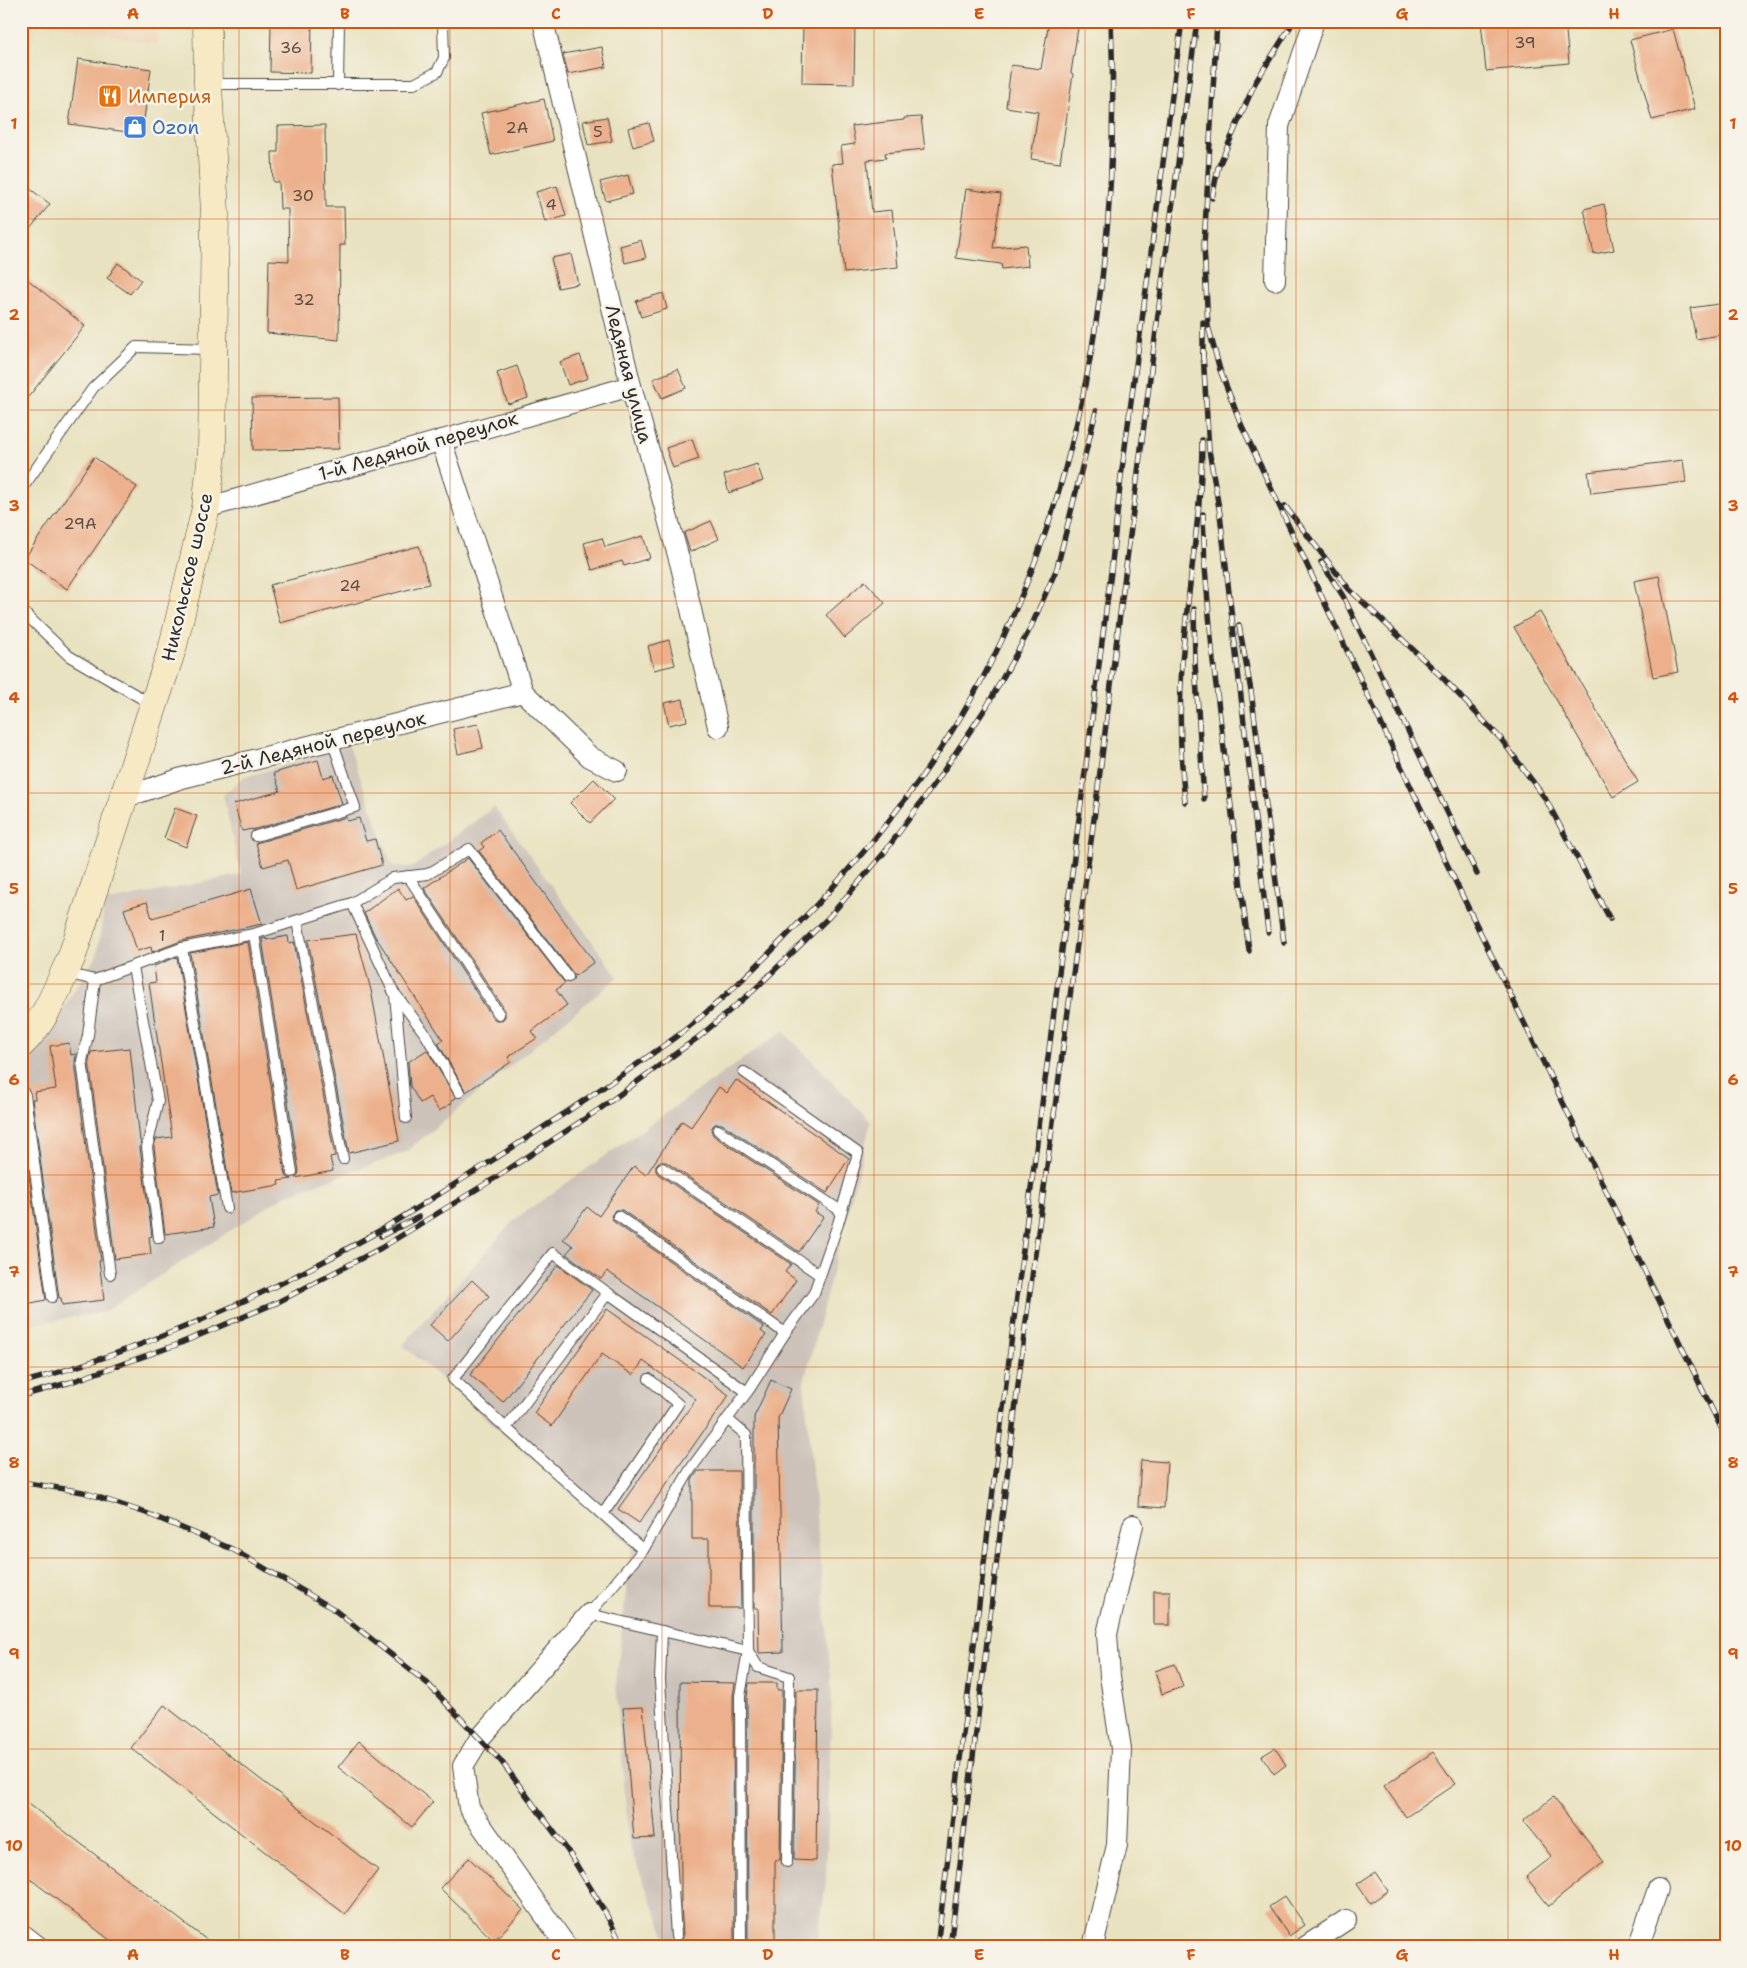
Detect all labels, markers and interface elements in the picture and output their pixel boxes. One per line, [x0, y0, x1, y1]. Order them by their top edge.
text: A [127, 3, 139, 24]
text: B [340, 3, 350, 24]
text: C [551, 3, 561, 24]
text: D [762, 3, 774, 24]
text: E [974, 3, 984, 24]
text: F [1186, 3, 1196, 24]
text: G [1396, 3, 1409, 24]
text: H [1608, 3, 1620, 24]
house number: 39 [1514, 32, 1536, 53]
house number: 36 [280, 37, 302, 58]
restaurant icon: Империя [97, 83, 123, 109]
place label: Империя [128, 84, 211, 109]
text: 1 [10, 113, 18, 134]
text: 1 [1729, 113, 1737, 134]
shop icon: Ozon [122, 114, 148, 140]
place label: Ozon [152, 115, 199, 140]
house number: 2А [506, 117, 528, 138]
house number: 5 [593, 121, 603, 142]
house number: 30 [292, 185, 314, 206]
house number: 4 [545, 194, 557, 215]
house number: 32 [293, 289, 315, 310]
street label: Ледяная улица [600, 302, 658, 446]
text: 2 [8, 304, 20, 325]
text: 2 [1727, 304, 1739, 325]
street label: 1-й Ледяной переулок [315, 406, 521, 486]
street label: Никольское шоссе [155, 490, 219, 664]
text: 3 [8, 495, 20, 516]
text: 3 [1727, 495, 1739, 516]
house number: 29А [63, 513, 97, 534]
house number: 24 [339, 575, 361, 596]
text: 4 [8, 687, 20, 708]
text: 4 [1727, 687, 1739, 708]
street label: 2-й Ледяной переулок [218, 705, 428, 781]
text: 5 [9, 878, 19, 899]
text: 5 [1728, 878, 1738, 899]
house number: 1 [159, 925, 165, 946]
text: 6 [8, 1069, 20, 1090]
text: 6 [1727, 1069, 1739, 1090]
text: 7 [8, 1261, 20, 1282]
text: 7 [1727, 1261, 1739, 1282]
text: 8 [8, 1452, 20, 1473]
text: 8 [1727, 1452, 1739, 1473]
text: 9 [8, 1643, 20, 1664]
text: 9 [1727, 1643, 1739, 1664]
text: 10 [5, 1835, 23, 1856]
text: 10 [1724, 1835, 1742, 1856]
text: A [127, 1944, 139, 1965]
text: B [340, 1944, 350, 1965]
text: C [551, 1944, 561, 1965]
text: D [762, 1944, 774, 1965]
text: E [974, 1944, 984, 1965]
text: F [1186, 1944, 1196, 1965]
text: G [1396, 1944, 1409, 1965]
text: H [1608, 1944, 1620, 1965]

